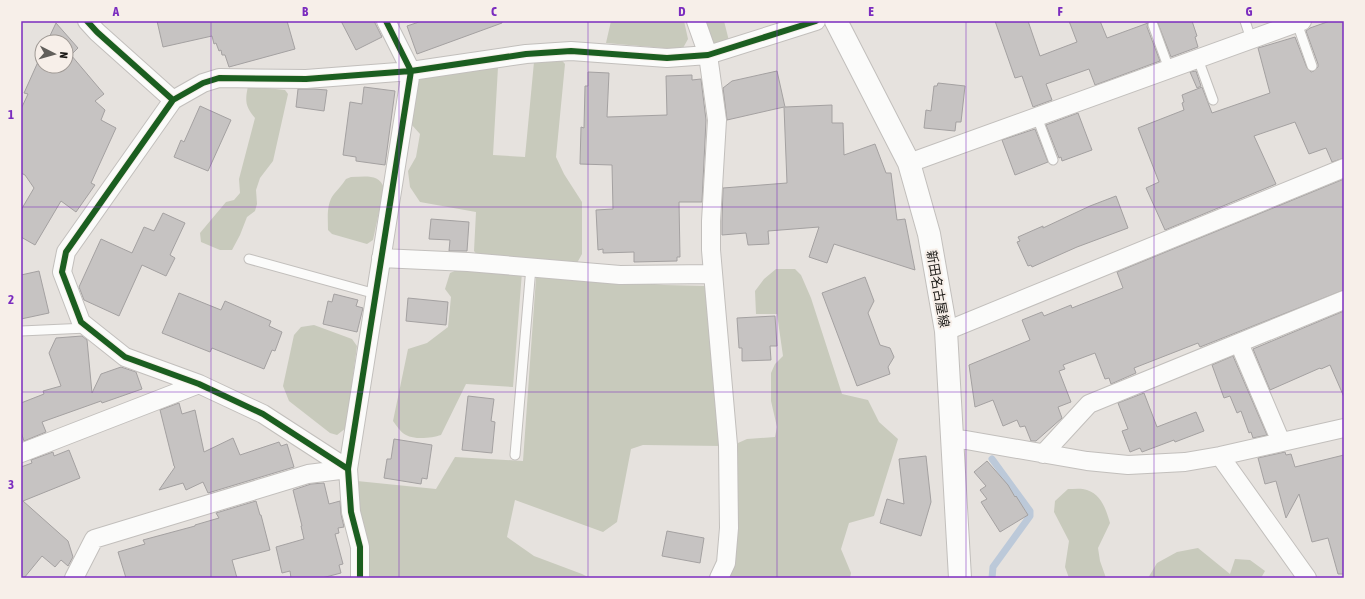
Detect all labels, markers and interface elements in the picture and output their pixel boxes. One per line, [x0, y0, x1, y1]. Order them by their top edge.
text: A [112, 4, 120, 19]
text: B [302, 4, 309, 19]
text: C [491, 4, 497, 19]
text: D [678, 4, 686, 19]
text: E [868, 4, 874, 19]
text: F [1057, 4, 1063, 19]
text: G [1246, 4, 1253, 19]
north arrow [34, 34, 74, 74]
text: N [58, 51, 70, 59]
text: 1 [8, 107, 14, 122]
street label: 新田名古屋線 [924, 249, 952, 329]
text: 2 [8, 292, 14, 307]
text: 3 [8, 477, 14, 492]

